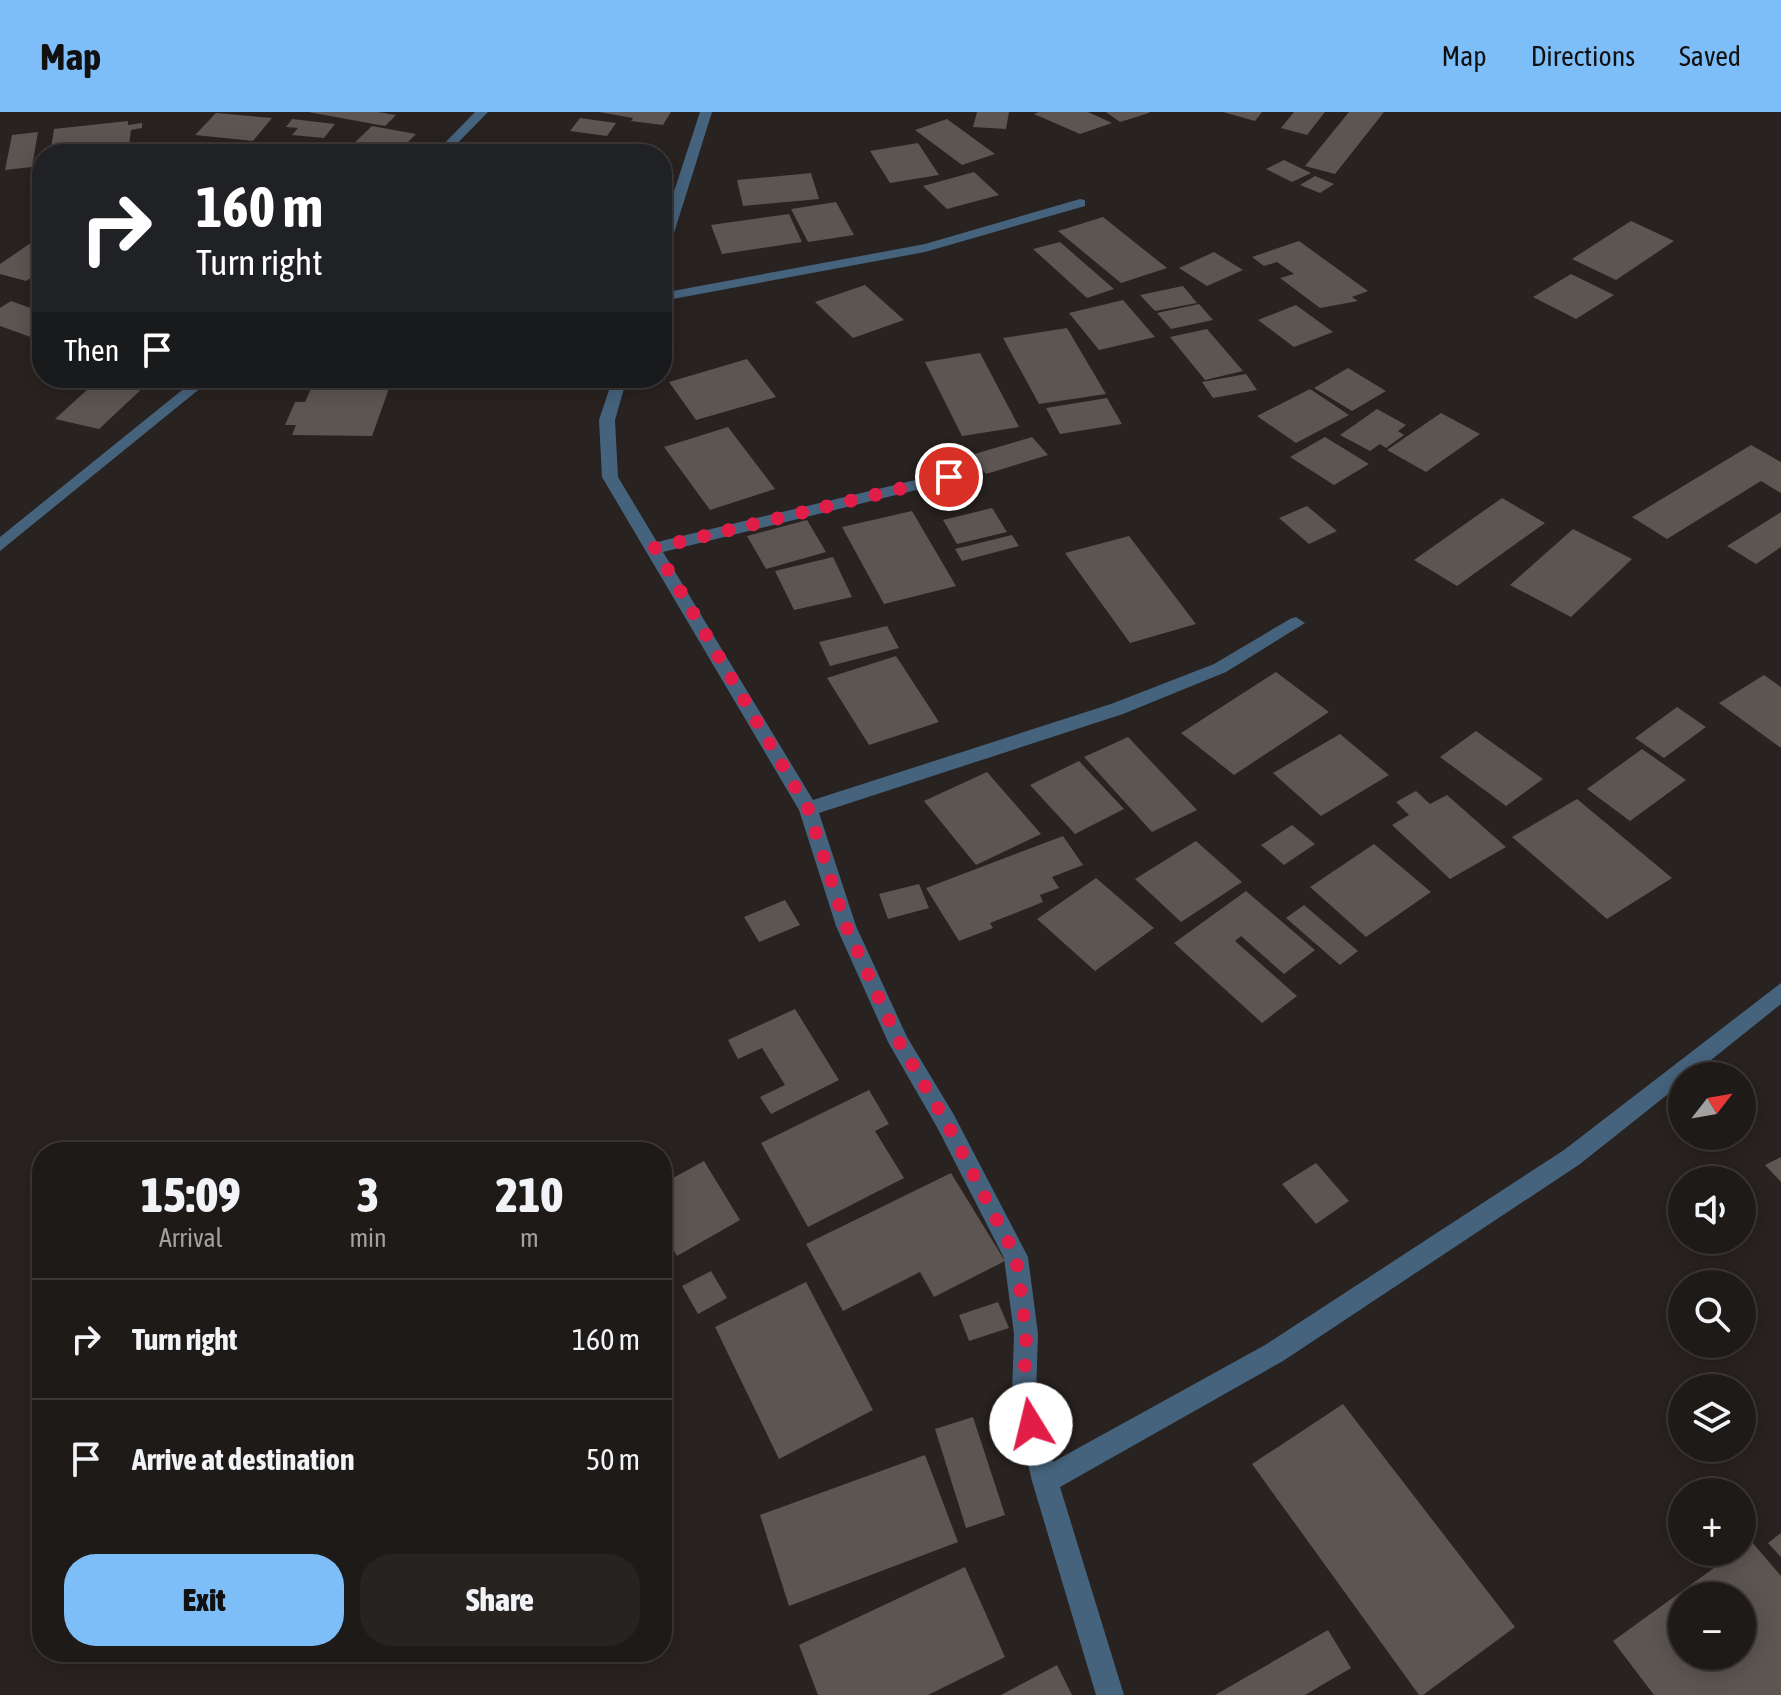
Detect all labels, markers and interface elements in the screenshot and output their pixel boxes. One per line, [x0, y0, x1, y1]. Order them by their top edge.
text: Map [40, 35, 101, 78]
text: Map [1442, 40, 1487, 72]
text: Directions [1531, 40, 1635, 72]
text: Saved [1679, 40, 1741, 72]
text: 160 m [196, 175, 323, 239]
icon: right [64, 176, 168, 280]
text: Turn right [196, 241, 323, 283]
icon: arrive [135, 328, 179, 372]
text: Then [64, 333, 119, 367]
pin [915, 443, 983, 511]
icon: arrive [927, 455, 971, 499]
north arrow [1668, 1062, 1756, 1150]
map controls [1668, 1062, 1756, 1670]
button: sound [1668, 1166, 1756, 1254]
text: 15:09 [141, 1167, 241, 1222]
text: 3 [357, 1167, 379, 1222]
text: 210 [496, 1167, 563, 1222]
text: Arrival [159, 1223, 222, 1253]
text: min [349, 1223, 387, 1253]
text: m [520, 1223, 539, 1253]
button: search [1668, 1270, 1756, 1358]
icon: right [64, 1317, 108, 1361]
text: Turn right [132, 1322, 238, 1356]
text: 160 m [572, 1322, 640, 1356]
button: layers [1668, 1374, 1756, 1462]
position arrow [989, 1382, 1073, 1466]
icon: arrive [64, 1437, 108, 1481]
text: Arrive at destination [132, 1442, 354, 1476]
text: 50 m [586, 1442, 640, 1476]
button: + [1668, 1478, 1756, 1566]
button: Exit [64, 1554, 344, 1646]
button: Share [360, 1554, 640, 1646]
button: − [1668, 1582, 1756, 1670]

